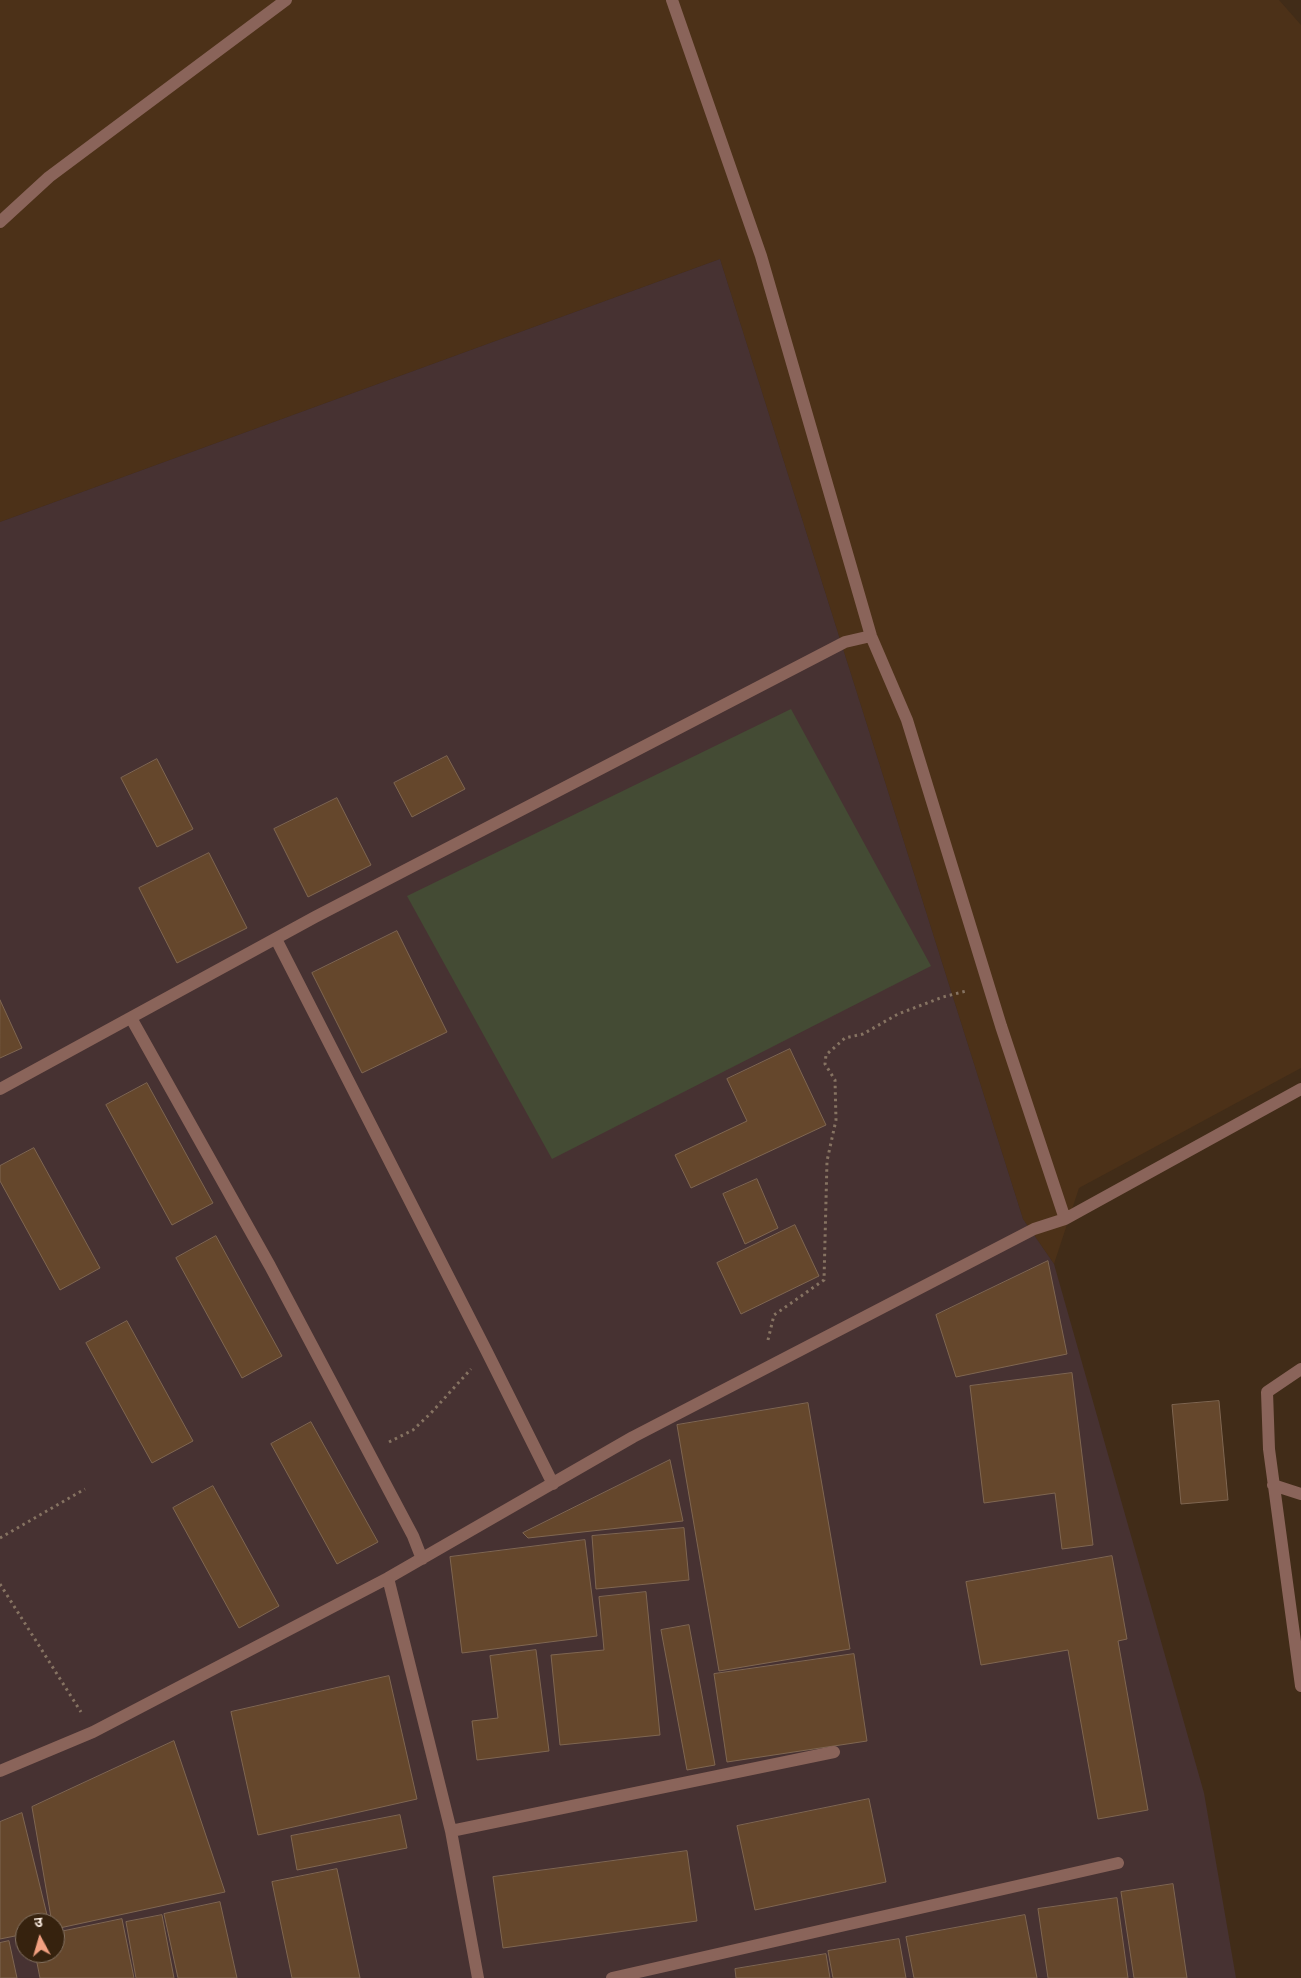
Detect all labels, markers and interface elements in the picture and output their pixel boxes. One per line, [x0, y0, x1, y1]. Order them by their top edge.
north arrow [15, 1913, 65, 1963]
text: उ [34, 1915, 43, 1932]

